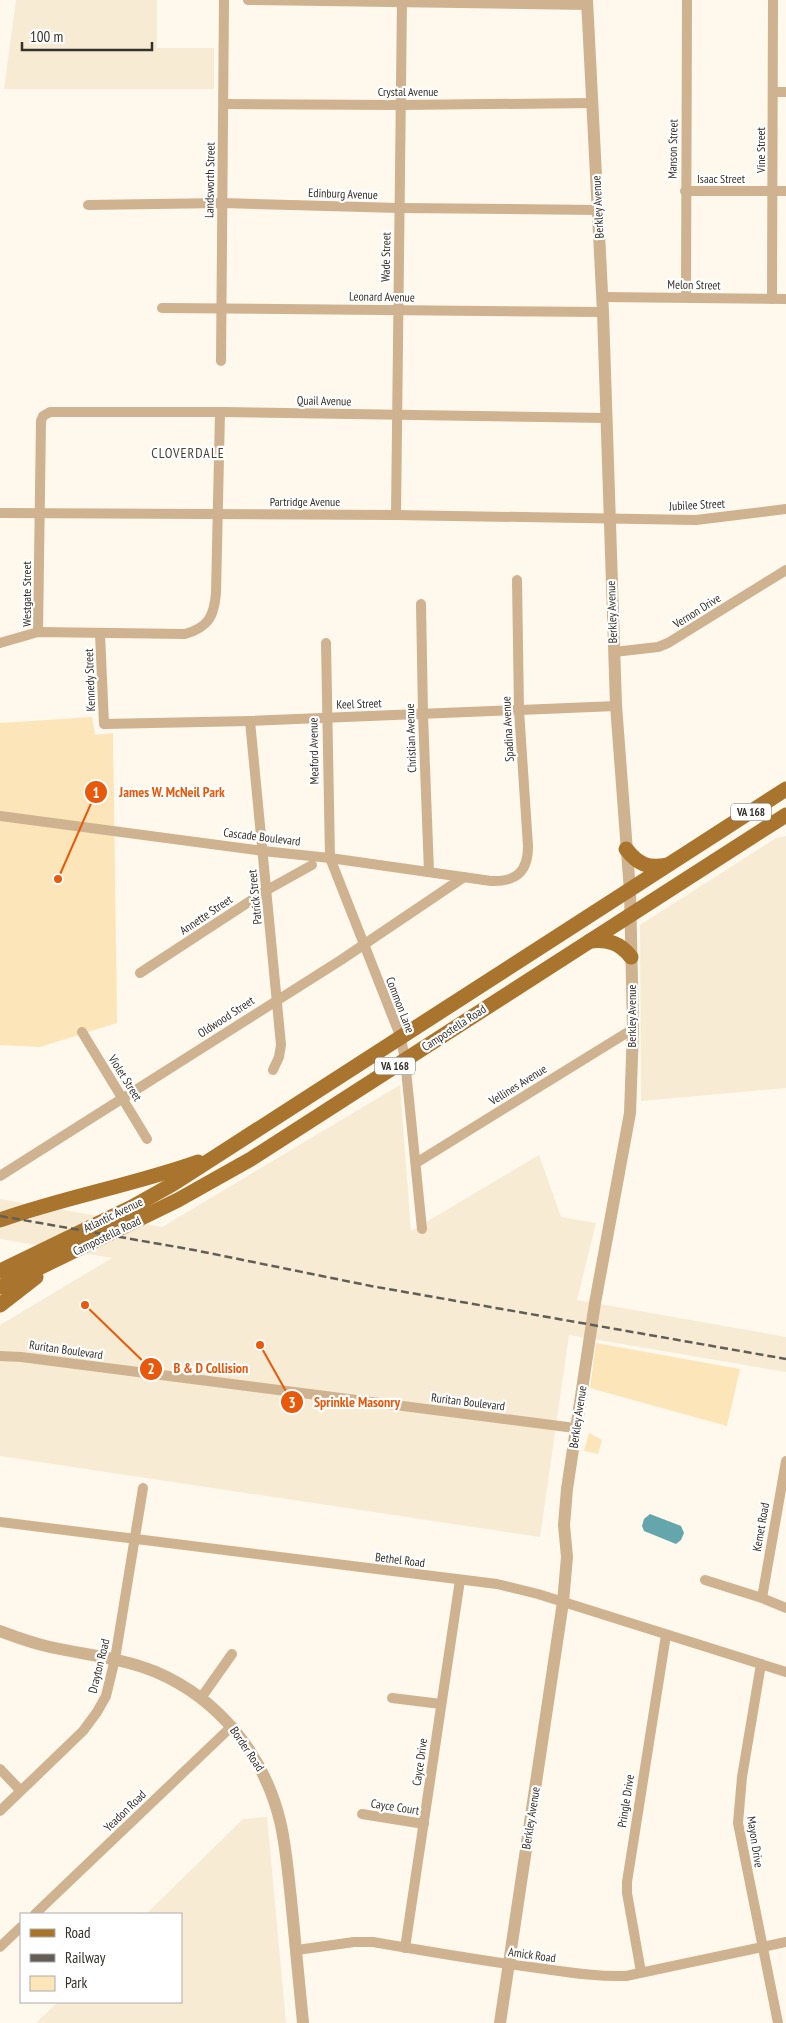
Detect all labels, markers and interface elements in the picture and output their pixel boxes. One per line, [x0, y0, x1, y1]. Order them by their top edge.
scale bar [22, 20, 152, 52]
text: 100 m [30, 27, 63, 46]
street label: Crystal Avenue [378, 84, 438, 99]
street label: Manson Street [664, 118, 681, 179]
street label: Vine Street [753, 126, 768, 174]
street label: Landsworth Street [201, 141, 218, 218]
street label: Isaac Street [697, 171, 746, 186]
street label: Berkley Avenue [588, 175, 607, 239]
street label: Edinburg Avenue [308, 185, 378, 202]
street label: Wade Street [378, 231, 393, 282]
street label: Melon Street [667, 277, 721, 292]
street label: Leonard Avenue [349, 288, 415, 305]
street label: Quail Avenue [297, 393, 351, 408]
district label: CLOVERDALE [151, 444, 225, 462]
street label: Partridge Avenue [270, 494, 340, 509]
street label: Jubilee Street [668, 496, 726, 514]
street label: Westgate Street [19, 561, 34, 627]
street label: Berkley Avenue [603, 580, 620, 644]
street label: Vernon Drive [669, 590, 723, 632]
street label: Kennedy Street [81, 648, 98, 712]
street label: Keel Street [336, 695, 383, 712]
street label: Spadina Avenue [498, 696, 517, 762]
street label: Christian Avenue [402, 703, 419, 773]
street label: Meaford Avenue [305, 718, 322, 784]
callout: James W. McNeil Park [83, 778, 235, 807]
text: 1 [92, 783, 100, 802]
text: James W. McNeil Park [118, 783, 225, 801]
road number: VA 168 [731, 804, 771, 820]
street label: Cascade Boulevard [223, 824, 301, 849]
street label: Patrick Street [244, 868, 265, 925]
street label: Annette Street [177, 891, 235, 938]
street label: Common Lane [383, 975, 418, 1035]
street label: Berkley Avenue [624, 985, 639, 1047]
street label: Oldwood Street [195, 992, 257, 1040]
street label: Campostella Road [419, 1001, 489, 1054]
street label: Violet Street [105, 1051, 146, 1104]
road number: VA 168 [375, 1058, 415, 1074]
street label: Vellines Avenue [485, 1061, 549, 1109]
street label: Atlantic Avenue [81, 1194, 145, 1235]
street label: Campostella Road [70, 1213, 143, 1259]
street label: Ruritan Boulevard [28, 1337, 104, 1362]
callout: B & D Collision [139, 1354, 259, 1383]
text: 2 [147, 1359, 155, 1378]
text: B & D Collision [174, 1359, 248, 1377]
street label: Berkley Avenue [566, 1385, 589, 1449]
callout: Sprinkle Masonry [279, 1388, 410, 1417]
street label: Ruritan Boulevard [430, 1390, 506, 1413]
text: 3 [288, 1393, 296, 1412]
text: Sprinkle Masonry [314, 1393, 400, 1411]
street label: Kemet Road [749, 1501, 772, 1553]
street label: Bethel Road [374, 1549, 426, 1570]
street label: Drayton Road [85, 1637, 113, 1695]
street label: Border Road [227, 1724, 268, 1774]
street label: Cayce Drive [409, 1737, 430, 1787]
street label: Pringle Drive [614, 1773, 637, 1829]
street label: Berkley Avenue [518, 1786, 543, 1850]
street label: Yeadon Road [100, 1787, 149, 1834]
street label: Cayce Court [370, 1795, 421, 1818]
street label: Mayon Drive [744, 1815, 767, 1869]
legend [20, 1913, 182, 2003]
text: Road [65, 1923, 91, 1942]
street label: Amick Road [507, 1944, 557, 1965]
text: Railway [65, 1948, 106, 1967]
text: Park [65, 1973, 87, 1992]

